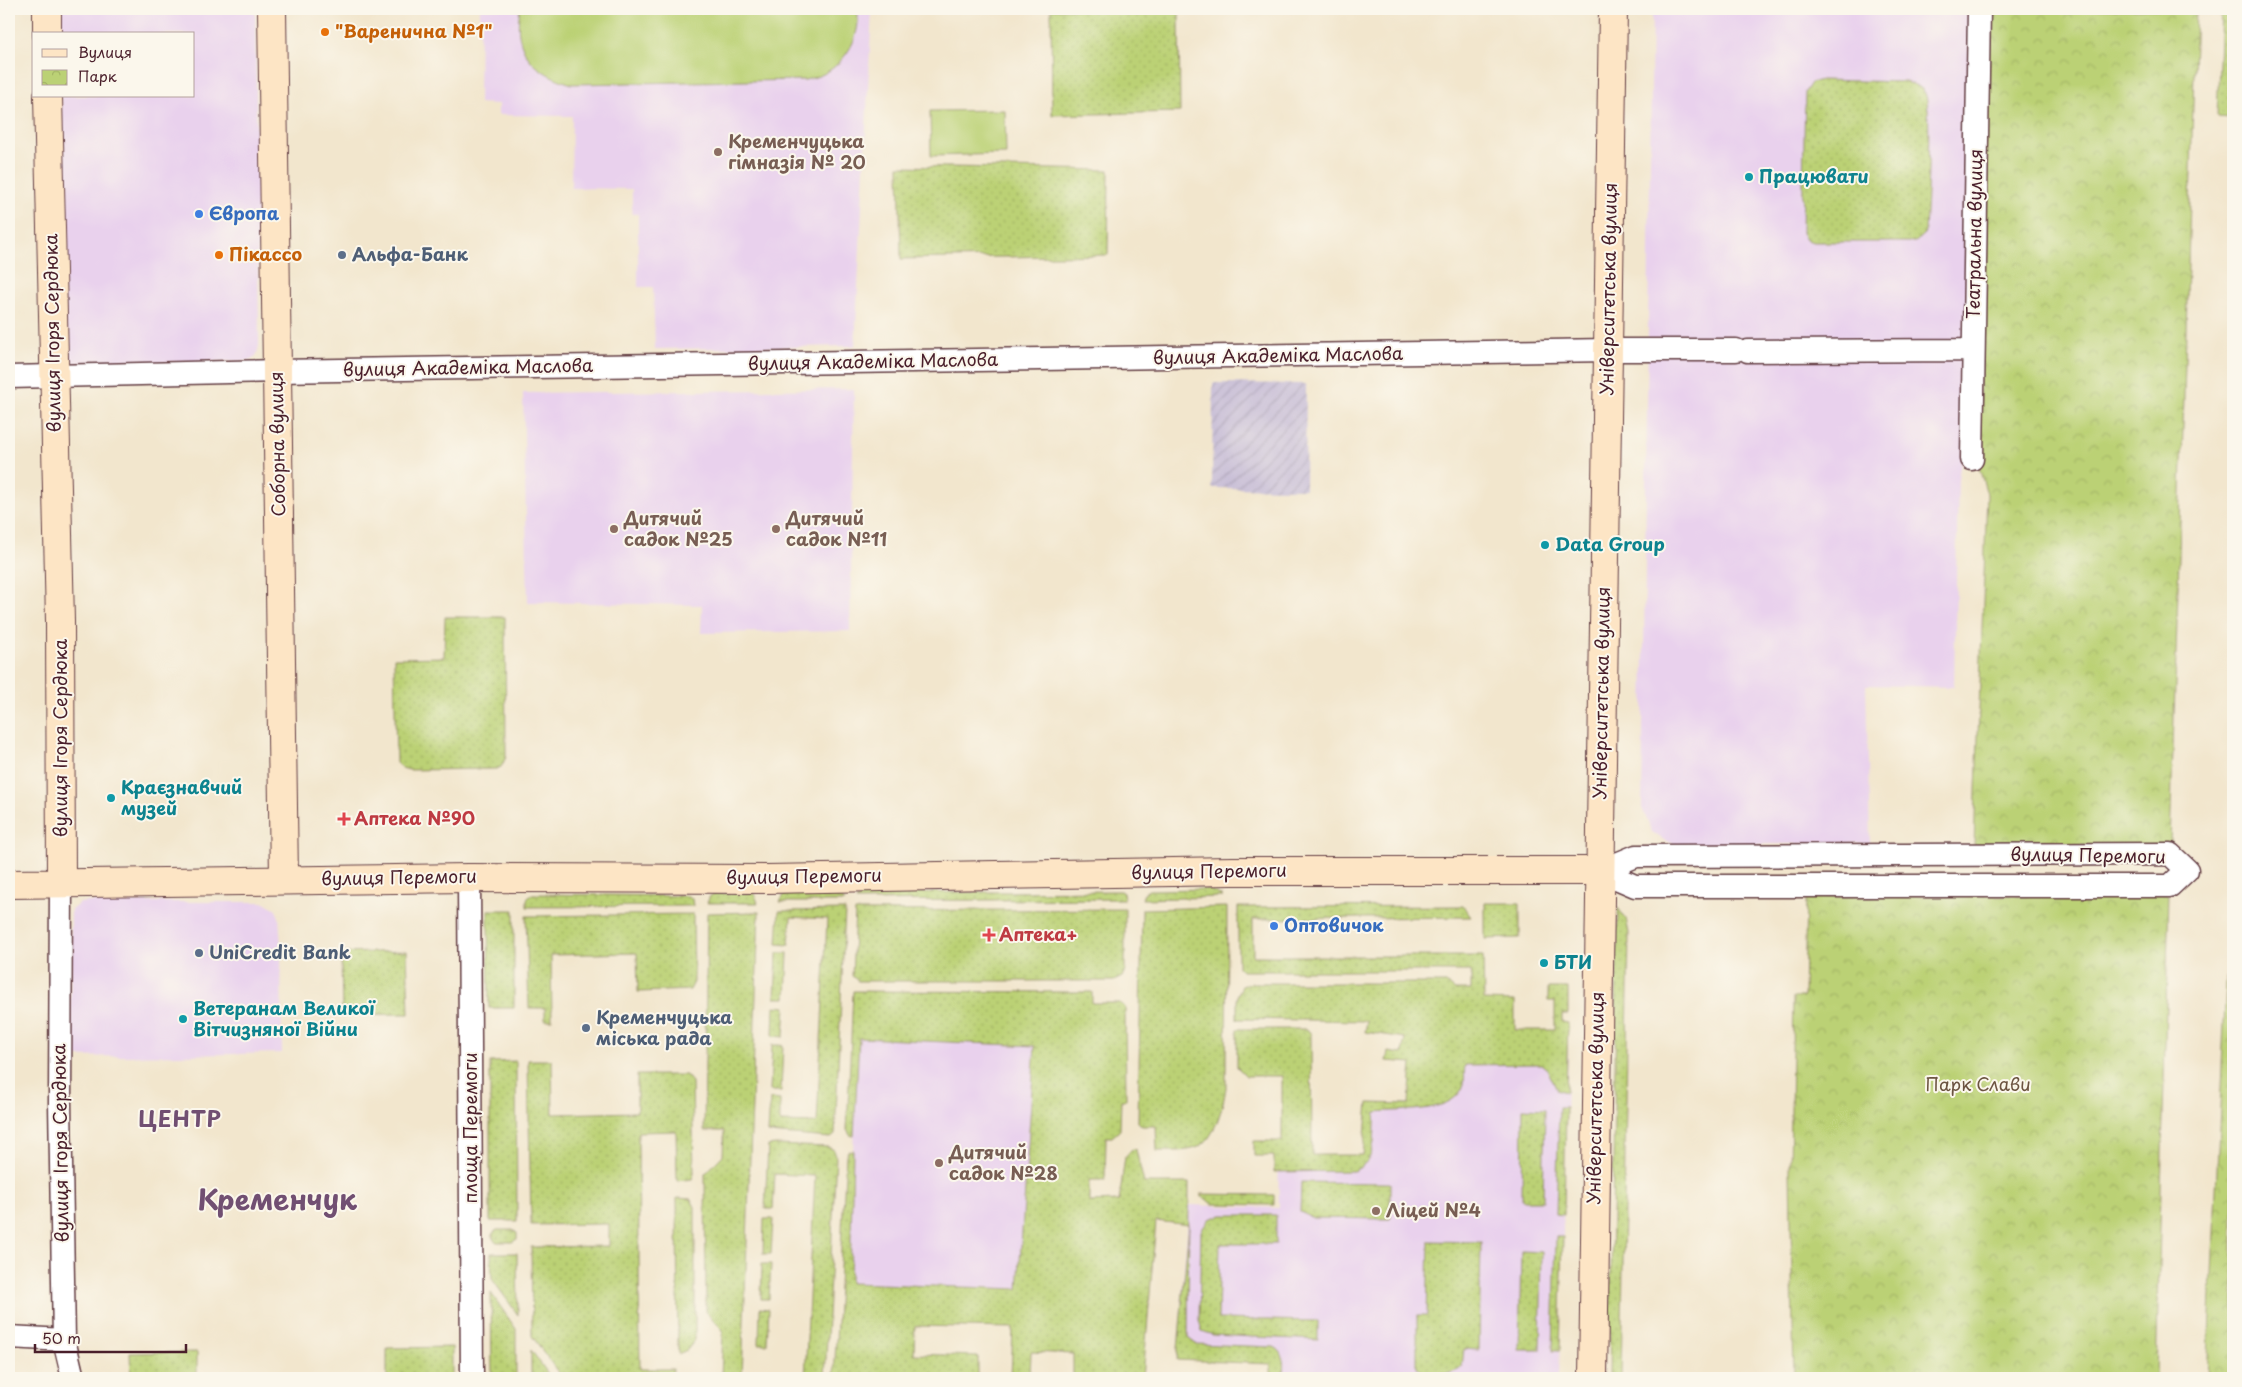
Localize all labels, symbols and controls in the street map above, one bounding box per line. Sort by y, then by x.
place label: "Варенична №1" [335,17,492,44]
marker: "Варенична №1" [319,26,331,38]
legend [32,32,195,98]
text: Вулиця [78,40,132,63]
text: Парк [78,64,117,87]
place label: Кременчуцька гімназія № 20 [728,127,866,175]
marker: Кременчуцька гімназія № 20 [712,146,724,158]
street label: Театральна вулиця [1959,149,1988,319]
place label: Працювати [1759,162,1869,189]
marker: Працювати [1743,171,1755,183]
street label: Університетська вулиця [1592,182,1623,396]
place label: Європа [209,199,280,226]
marker: Європа [193,208,205,220]
street label: вулиця Ігоря Сердюка [36,233,67,432]
place label: Пікассо [229,240,303,267]
place label: Альфа-Банк [352,240,469,267]
marker: Пікассо [213,249,225,261]
marker: Альфа-Банк [336,249,348,261]
street label: вулиця Академіка Маслова [1153,339,1404,370]
street label: вулиця Академіка Маслова [748,345,999,376]
street label: вулиця Академіка Маслова [343,351,594,382]
street label: Соборна вулиця [262,371,291,517]
place label: Дитячий садок №25 [623,504,733,552]
place label: Дитячий садок №11 [785,504,887,552]
marker: Дитячий садок №25 [608,523,620,535]
marker: Дитячий садок №11 [770,523,782,535]
place label: Data Group [1555,530,1665,557]
marker: Data Group [1539,539,1551,551]
street label: Університетська вулиця [1585,586,1616,800]
street label: вулиця Ігоря Сердюка [46,638,73,837]
place label: Краєзнавчий музей [121,773,242,821]
marker: Краєзнавчий музей [105,792,117,804]
place label: Аптека №90 [354,804,475,831]
marker: Аптека №90 [338,813,350,825]
street label: вулиця Перемоги [2010,840,2166,869]
street label: вулиця Перемоги [1131,856,1287,885]
street label: вулиця Перемоги [726,861,882,890]
street label: вулиця Перемоги [321,862,477,891]
place label: Оптовичок [1284,911,1384,938]
place label: Аптека+ [999,920,1078,947]
marker: Оптовичок [1268,920,1280,932]
marker: Аптека+ [983,929,995,941]
place label: UniCredit Bank [209,938,351,965]
marker: UniCredit Bank [193,947,205,959]
place label: БТИ [1554,948,1592,975]
marker: БТИ [1538,957,1550,969]
street label: Університетська вулиця [1579,991,1610,1205]
place label: Ветеранам Великої Вітчизняної Війни [193,994,376,1042]
place label: Кременчуцька міська рада [596,1003,732,1051]
marker: Ветеранам Великої Вітчизняної Війни [177,1013,189,1025]
marker: Кременчуцька міська рада [580,1022,592,1034]
street label: вулиця Ігоря Сердюка [44,1043,75,1242]
street label: площа Перемоги [456,1052,483,1204]
park label: Парк Слави [1925,1070,2031,1097]
district label: ЦЕНТР [138,1101,222,1134]
place label: Дитячий садок №28 [948,1138,1058,1186]
marker: Дитячий садок №28 [933,1157,945,1169]
district label: Кременчук [197,1177,357,1220]
place label: Ліцей №4 [1386,1196,1481,1223]
marker: Ліцей №4 [1370,1205,1382,1217]
scale bar [35,1322,186,1354]
text: 50 m [42,1326,81,1349]

